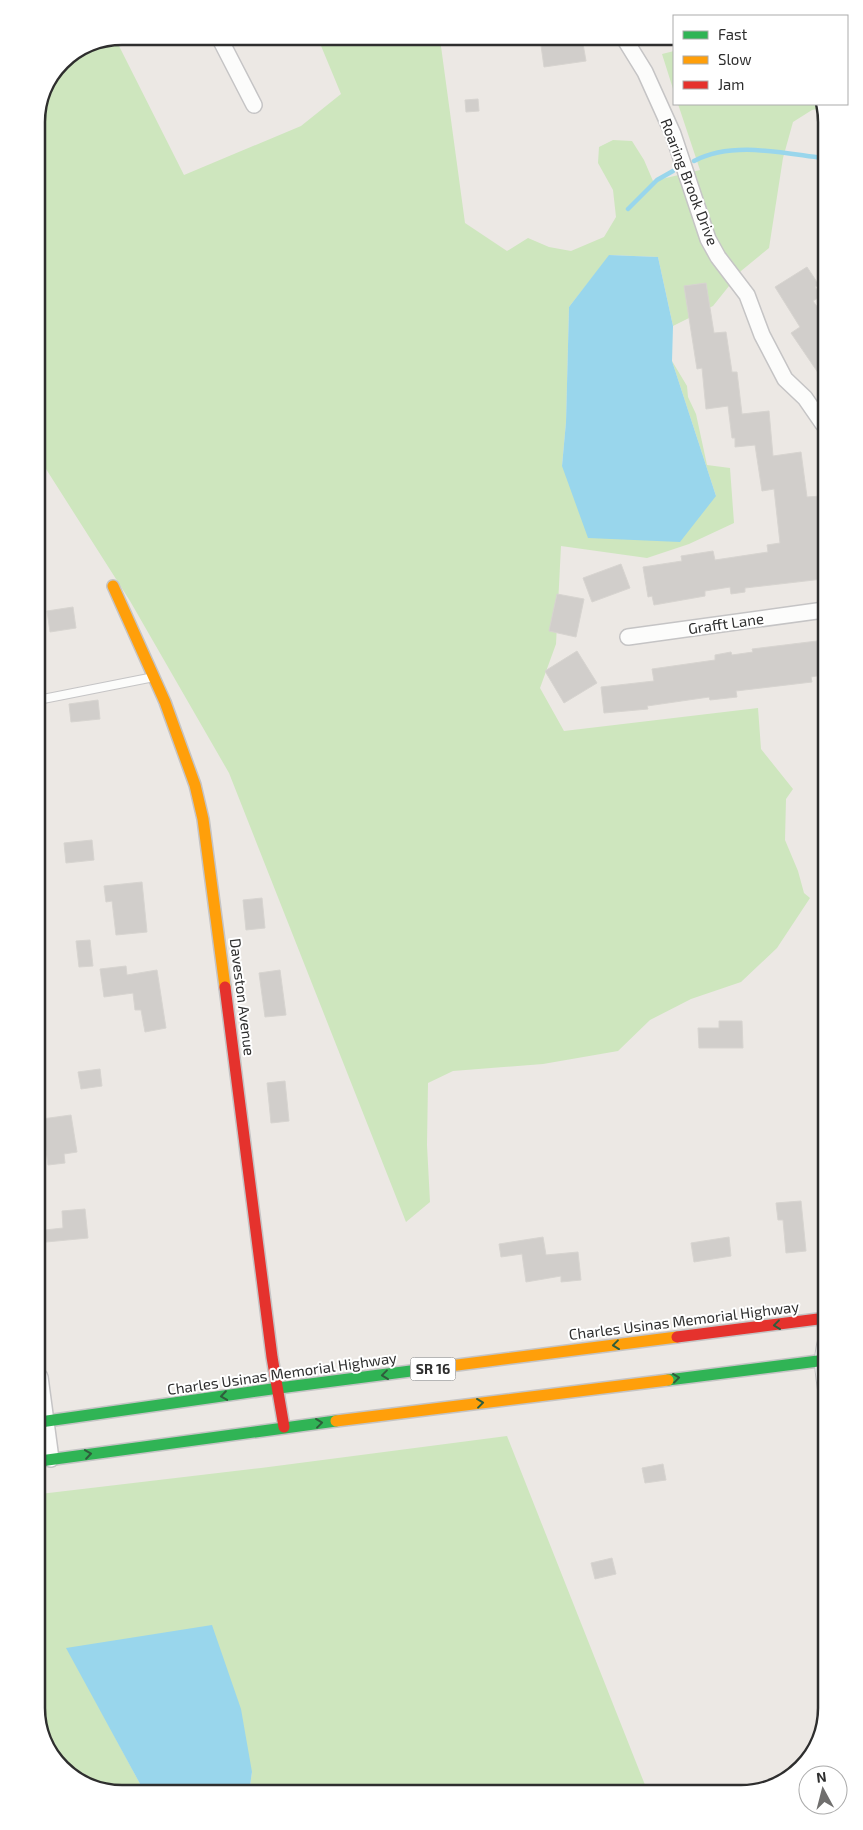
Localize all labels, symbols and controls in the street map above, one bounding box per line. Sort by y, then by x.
legend [673,15,848,105]
text: Fast [718,25,748,43]
text: Slow [718,50,752,68]
text: Jam [718,75,744,93]
street label: Roaring Brook Drive [657,116,722,248]
street label: Grafft Lane [687,609,765,637]
street label: Daveston Avenue [227,937,259,1057]
street label: Charles Usinas Memorial Highway [568,1297,800,1343]
one-way arrow [773,1319,782,1329]
one-way arrow [612,1339,620,1350]
street label: Charles Usinas Memorial Highway [166,1348,398,1398]
road number: SR 16 [410,1358,456,1380]
one-way arrow [381,1369,390,1379]
one-way arrow [672,1374,680,1384]
one-way arrow [220,1390,228,1401]
one-way arrow [476,1398,484,1409]
one-way arrow [315,1418,323,1429]
one-way arrow [85,1449,93,1460]
north arrow [798,1765,848,1815]
text: N [815,1768,827,1786]

